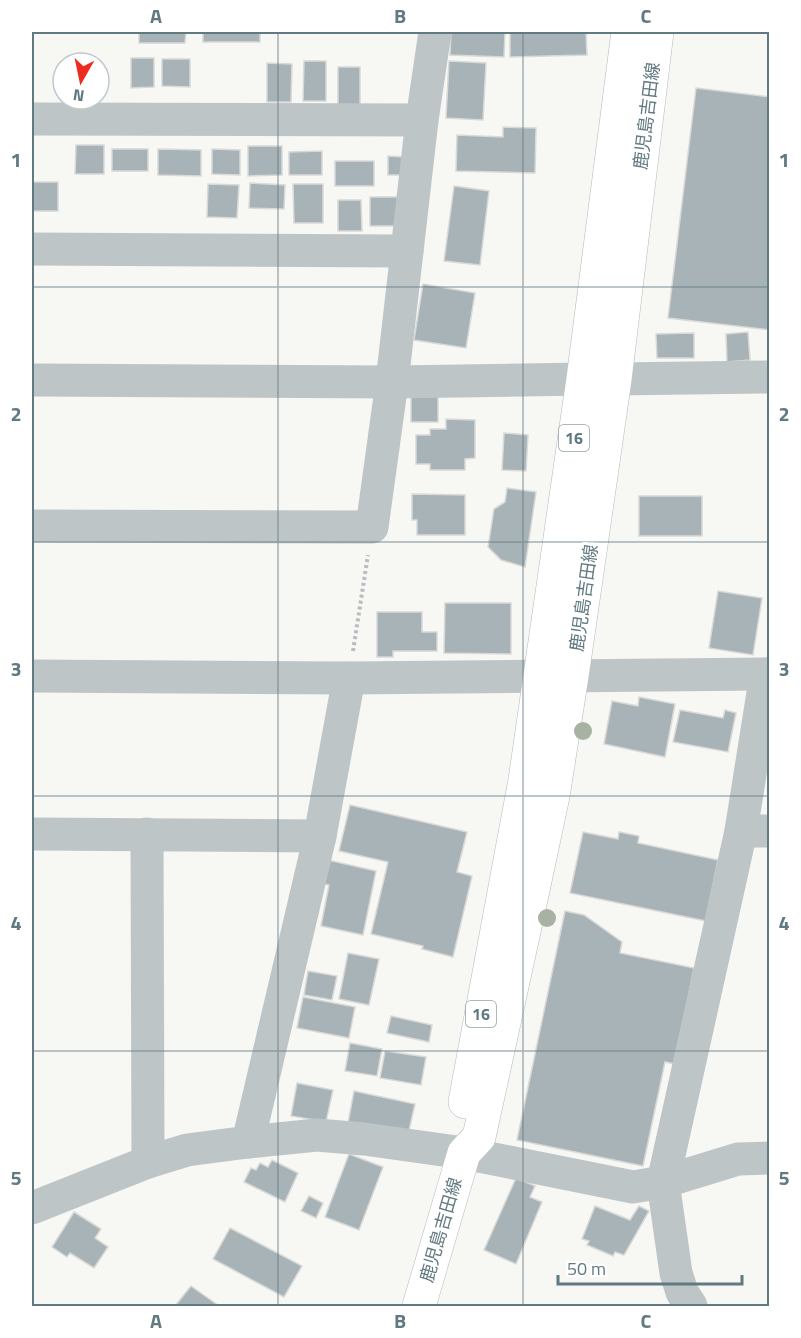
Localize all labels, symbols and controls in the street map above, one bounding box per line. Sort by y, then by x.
text: A [150,0,162,31]
text: B [394,0,406,31]
text: C [641,0,652,31]
north arrow [51,51,111,111]
street label: 鹿児島吉田線 [627,61,666,171]
text: N [71,83,86,109]
text: 1 [10,144,22,175]
text: 1 [778,144,790,175]
text: 2 [10,398,22,429]
text: 2 [778,398,790,429]
road number: 16 [559,425,589,451]
street label: 鹿児島吉田線 [563,543,604,653]
text: 3 [10,653,22,684]
text: 3 [778,653,790,684]
text: 4 [10,907,22,938]
text: 4 [778,907,790,938]
road number: 16 [466,1001,496,1027]
text: 5 [10,1162,22,1193]
text: 5 [778,1162,790,1193]
street label: 鹿児島吉田線 [413,1174,468,1285]
scale bar [558,1248,742,1286]
text: 50 m [567,1255,606,1282]
text: A [150,1305,162,1336]
text: B [394,1305,406,1336]
text: C [641,1305,652,1336]

